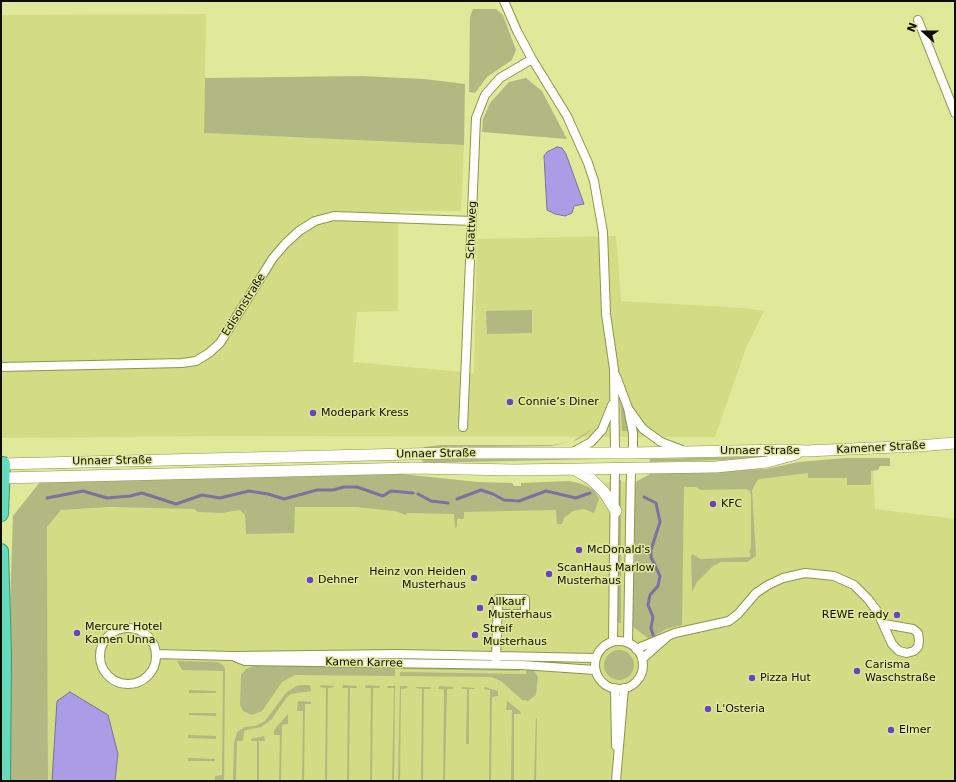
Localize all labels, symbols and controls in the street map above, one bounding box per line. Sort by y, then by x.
north arrow [904,12,944,52]
text: N [905,21,920,34]
street label: Schattweg [464,201,480,259]
street label: Edisonstraße [219,271,269,339]
place label: Connie’s Diner [518,395,599,409]
marker: Connie’s Diner [505,397,515,407]
place label: Modepark Kress [321,406,409,420]
marker: Modepark Kress [308,408,318,418]
street label: Kamener Straße [836,439,926,457]
street label: Unnaer Straße [720,444,800,458]
street label: Unnaer Straße [396,447,476,461]
street label: Unnaer Straße [72,454,152,468]
place label: KFC [721,497,742,511]
marker: KFC [708,499,718,509]
place label: McDonald's [587,543,650,557]
marker: McDonald's [574,545,584,555]
place label: ScanHaus Marlow Musterhaus [557,561,654,587]
place label: Heinz von Heiden Musterhaus [369,565,466,591]
marker: ScanHaus Marlow Musterhaus [544,569,554,579]
place label: Dehner [318,573,358,587]
marker: Heinz von Heiden Musterhaus [469,573,479,583]
marker: Dehner [305,575,315,585]
place label: Allkauf Musterhaus [488,595,552,621]
marker: Allkauf Musterhaus [475,603,485,613]
place label: REWE ready [822,608,889,622]
marker: REWE ready [892,610,902,620]
place label: Mercure Hotel Kamen Unna [85,620,162,646]
place label: Streif Musterhaus [483,622,547,648]
marker: Mercure Hotel Kamen Unna [72,628,82,638]
marker: Streif Musterhaus [470,630,480,640]
street label: Kamen Karree [325,656,403,670]
place label: Carisma Waschstraße [865,658,936,684]
marker: Carisma Waschstraße [852,666,862,676]
place label: Pizza Hut [760,671,811,685]
marker: Pizza Hut [747,673,757,683]
place label: L'Osteria [716,702,765,716]
marker: L'Osteria [703,704,713,714]
place label: Elmer [899,723,931,737]
marker: Elmer [886,725,896,735]

